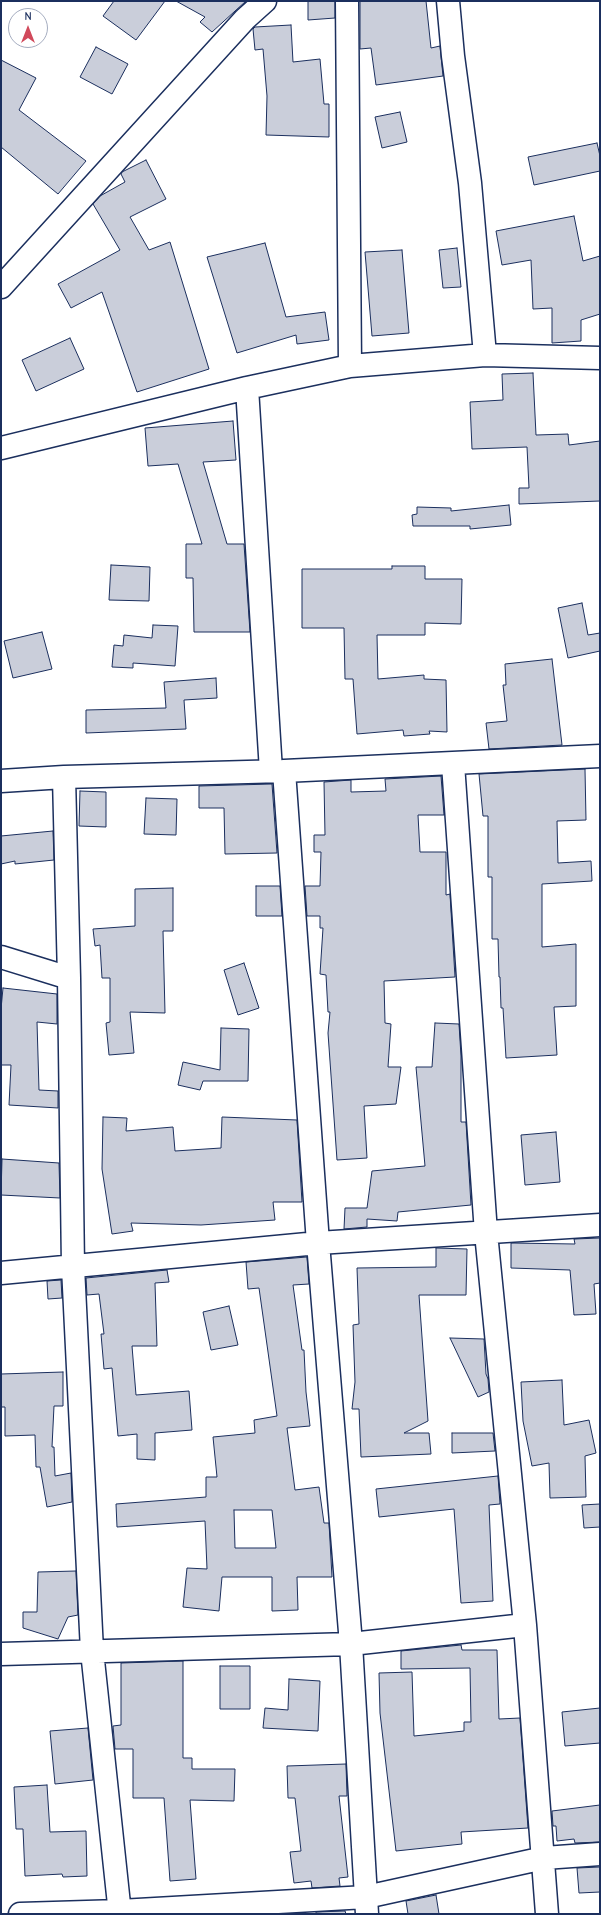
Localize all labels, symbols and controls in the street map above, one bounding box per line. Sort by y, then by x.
north arrow [8,8,48,48]
text: N [24,10,32,23]

